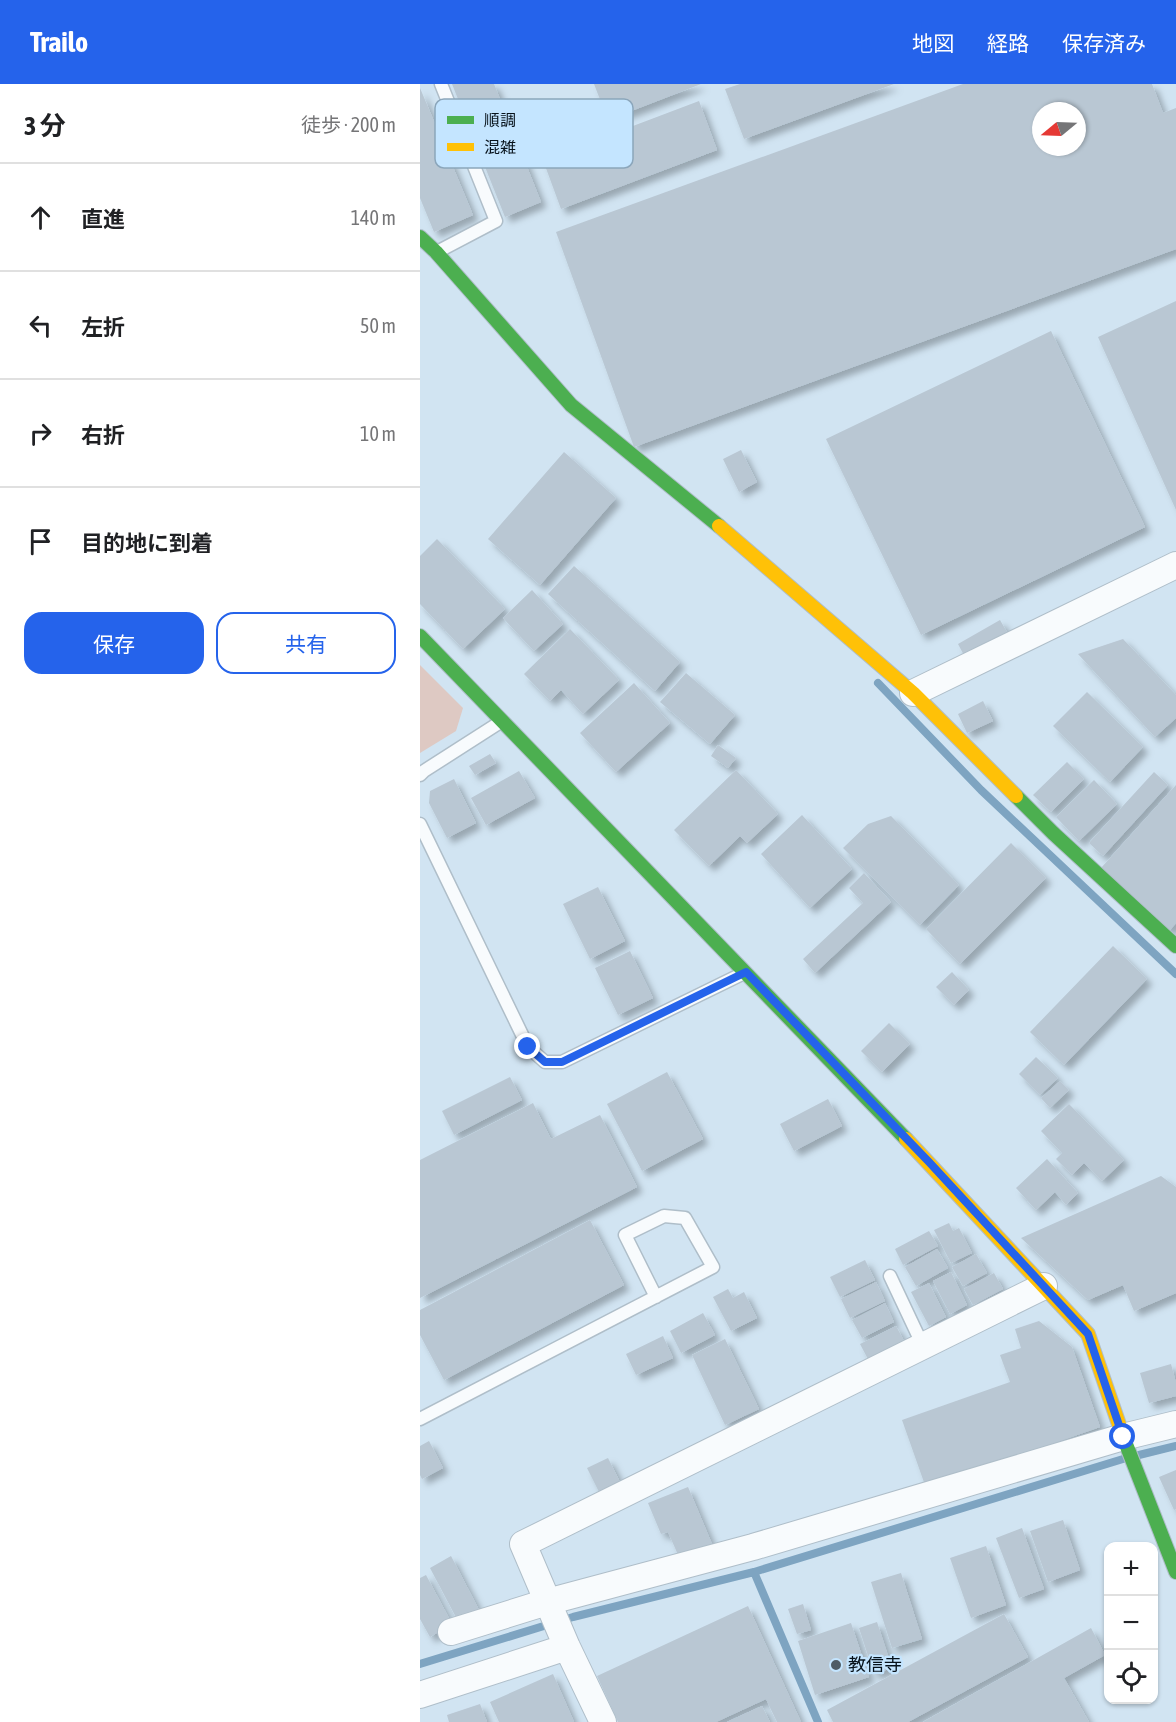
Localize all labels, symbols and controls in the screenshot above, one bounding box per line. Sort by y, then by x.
text: Trailo [30,26,88,58]
text: 地図 [912,31,954,55]
text: 経路 [987,31,1029,55]
text: 保存済み [1062,31,1146,55]
legend [435,99,633,168]
north arrow [1032,102,1086,156]
text: 3 分 [24,111,66,141]
text: 順調 [484,111,516,129]
text: 徒歩 · 200 m [301,113,396,136]
text: 混雑 [484,138,516,156]
icon: ahead [24,201,57,234]
text: 直進 [81,206,125,232]
text: 140 m [351,206,396,229]
icon: left [24,309,57,342]
text: 左折 [81,314,125,340]
text: 50 m [360,314,396,337]
icon: right [24,417,57,450]
text: 右折 [81,422,125,448]
text: 10 m [360,422,396,445]
icon: arrive [24,525,57,558]
text: 目的地に到着 [81,530,213,556]
button: 保存 [24,612,204,674]
button: 共有 [216,612,396,674]
route end [514,1033,540,1059]
route start [1109,1423,1135,1449]
map controls [1104,1542,1158,1704]
button: + [1104,1542,1158,1596]
button: − [1104,1596,1158,1650]
button: locate [1104,1650,1158,1704]
place label: 教信寺 [848,1654,902,1675]
marker: 教信寺 [829,1658,843,1672]

